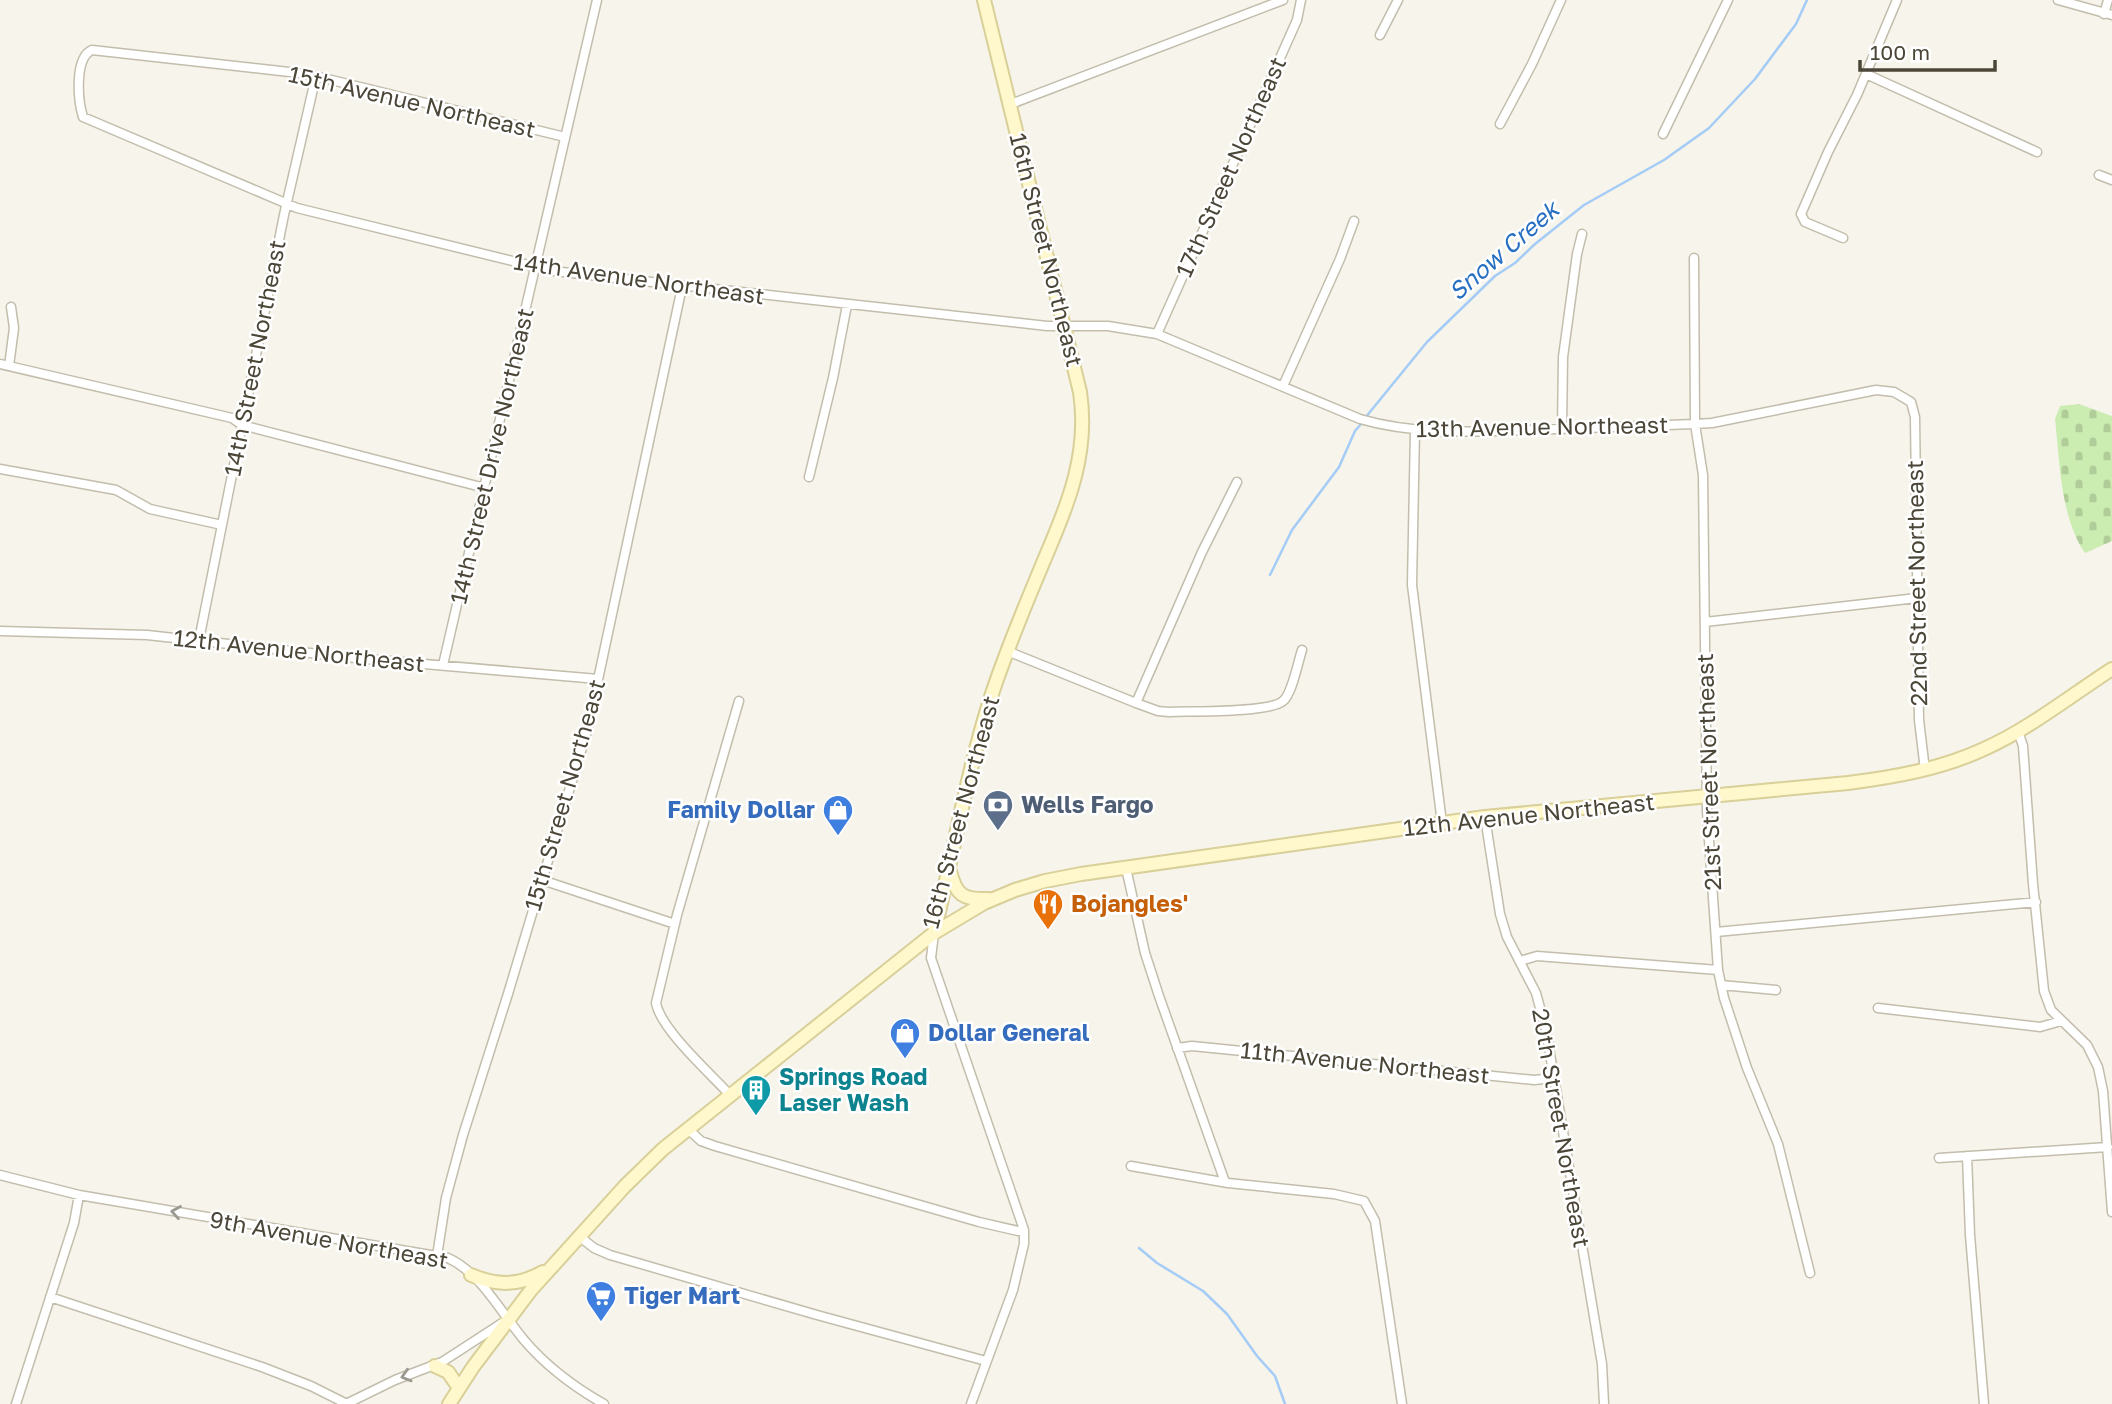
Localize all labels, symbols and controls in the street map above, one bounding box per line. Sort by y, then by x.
scale bar [1860,28,1995,72]
text: 100 m [1870,39,1930,65]
street label: 17th Street Northeast [1169,52,1291,281]
street label: 15th Avenue Northeast [286,59,538,143]
street label: 16th Street Northeast [1004,130,1090,369]
water label: Snow Creek [1442,193,1566,306]
street label: 14th Street Northeast [217,237,291,478]
street label: 14th Avenue Northeast [512,247,766,309]
street label: 14th Street Drive Northeast [443,305,539,606]
street label: 13th Avenue Northeast [1416,410,1668,442]
street label: 22nd Street Northeast [1900,460,1932,706]
street label: 12th Avenue Northeast [172,623,426,677]
street label: 21st Street Northeast [1690,653,1726,891]
street label: 15th Street Northeast [518,676,610,914]
street label: 16th Street Northeast [915,692,1005,931]
street label: 12th Avenue Northeast [1402,787,1656,841]
bank icon: Wells Fargo [981,788,1015,832]
place label: Wells Fargo [1021,790,1154,818]
shop icon: Family Dollar [821,793,855,837]
place label: Family Dollar [667,795,815,823]
restaurant icon: Bojangles' [1031,887,1065,931]
place label: Bojangles' [1071,889,1188,917]
street label: 20th Street Northeast [1527,1006,1597,1250]
shop icon: Dollar General [888,1016,922,1060]
place label: Dollar General [928,1018,1090,1046]
street label: 11th Avenue Northeast [1239,1035,1491,1089]
place label: Springs Road Laser Wash [779,1062,927,1116]
building icon: Springs Road Laser Wash [739,1073,773,1117]
street label: 9th Avenue Northeast [208,1204,451,1274]
one-way arrow [170,1205,182,1220]
supermarket icon: Tiger Mart [584,1279,618,1323]
place label: Tiger Mart [624,1281,740,1309]
one-way arrow [401,1368,413,1383]

